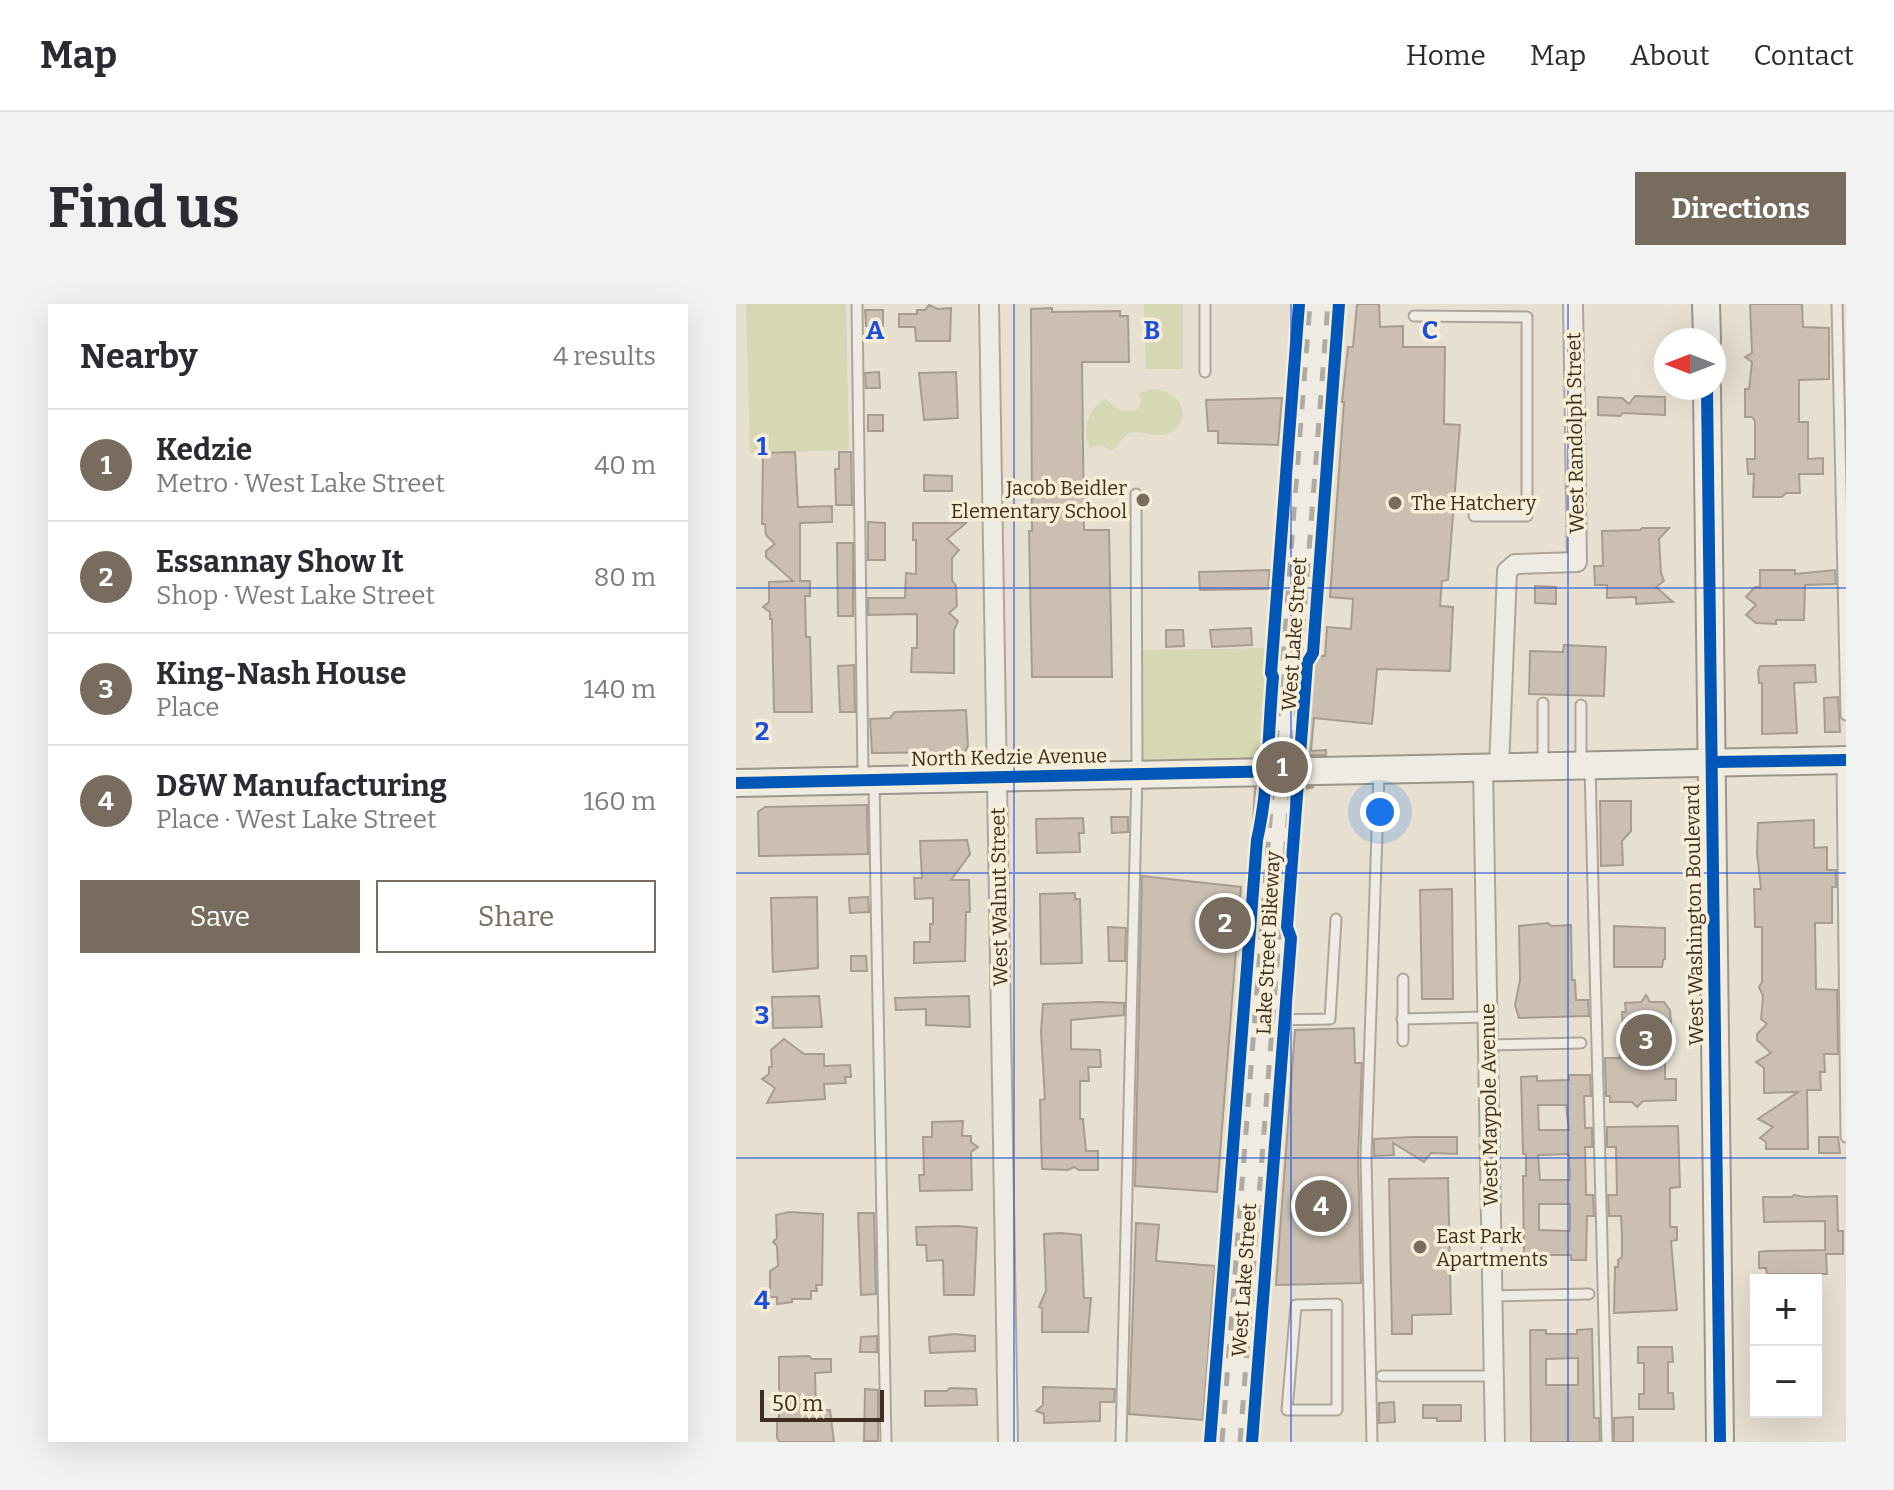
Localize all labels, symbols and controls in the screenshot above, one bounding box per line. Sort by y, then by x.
text: Map [40,32,117,78]
text: Home [1406,39,1486,72]
text: Map [1530,39,1586,72]
text: About [1630,39,1710,72]
text: Contact [1754,39,1854,72]
button: Directions [1635,172,1846,245]
text: Find us [48,175,240,242]
text: A [866,315,885,346]
text: B [1144,315,1160,346]
text: C [1422,315,1438,346]
north arrow [1654,328,1726,400]
street label: West Randolph Street [1561,332,1589,534]
text: Nearby [80,336,198,377]
text: 4 results [553,341,656,372]
text: 1 [756,431,768,462]
text: Kedzie [156,432,252,468]
text: 1 [100,450,112,481]
text: 40 m [594,450,656,481]
text: Metro · West Lake Street [156,468,445,499]
place label: Jacob Beidler Elementary School [951,476,1127,523]
marker: Jacob Beidler Elementary School [1134,491,1152,509]
place label: The Hatchery [1411,491,1537,515]
marker: The Hatchery [1386,494,1404,512]
text: Essannay Show It [156,544,404,580]
street label: West Lake Street [1277,556,1311,712]
text: 2 [99,562,113,593]
text: 80 m [594,562,656,593]
text: Shop · West Lake Street [156,580,435,611]
text: King-Nash House [156,656,406,692]
text: 3 [99,674,113,705]
text: 140 m [584,674,656,705]
text: Place [156,692,220,723]
text: 2 [755,716,769,747]
pin: 1 [1256,737,1308,797]
street label: North Kedzie Avenue [911,743,1107,771]
text: D&W Manufacturing [156,768,447,804]
street label: West Washington Boulevard [1680,784,1708,1046]
text: 4 [98,786,114,817]
text: 160 m [584,786,656,817]
your location [1360,792,1400,832]
text: Place · West Lake Street [156,804,436,835]
street label: West Walnut Street [985,807,1013,987]
street label: Lake Street Bikeway [1251,850,1285,1035]
button: Save [80,880,360,953]
button: Share [376,880,656,953]
pin: 2 [1199,893,1251,953]
text: 3 [755,1000,769,1031]
street label: West Maypole Avenue [1475,1003,1503,1207]
pin: 3 [1620,1010,1672,1070]
pin: 4 [1295,1176,1347,1236]
street label: West Lake Street [1227,1202,1261,1358]
place label: East Park Apartments [1436,1224,1548,1271]
marker: East Park Apartments [1411,1238,1429,1256]
map controls [1750,1274,1822,1418]
button: + [1750,1274,1822,1346]
text: 4 [754,1285,770,1316]
button: − [1750,1346,1822,1418]
scale bar [760,1386,884,1422]
text: 50 m [772,1390,823,1417]

